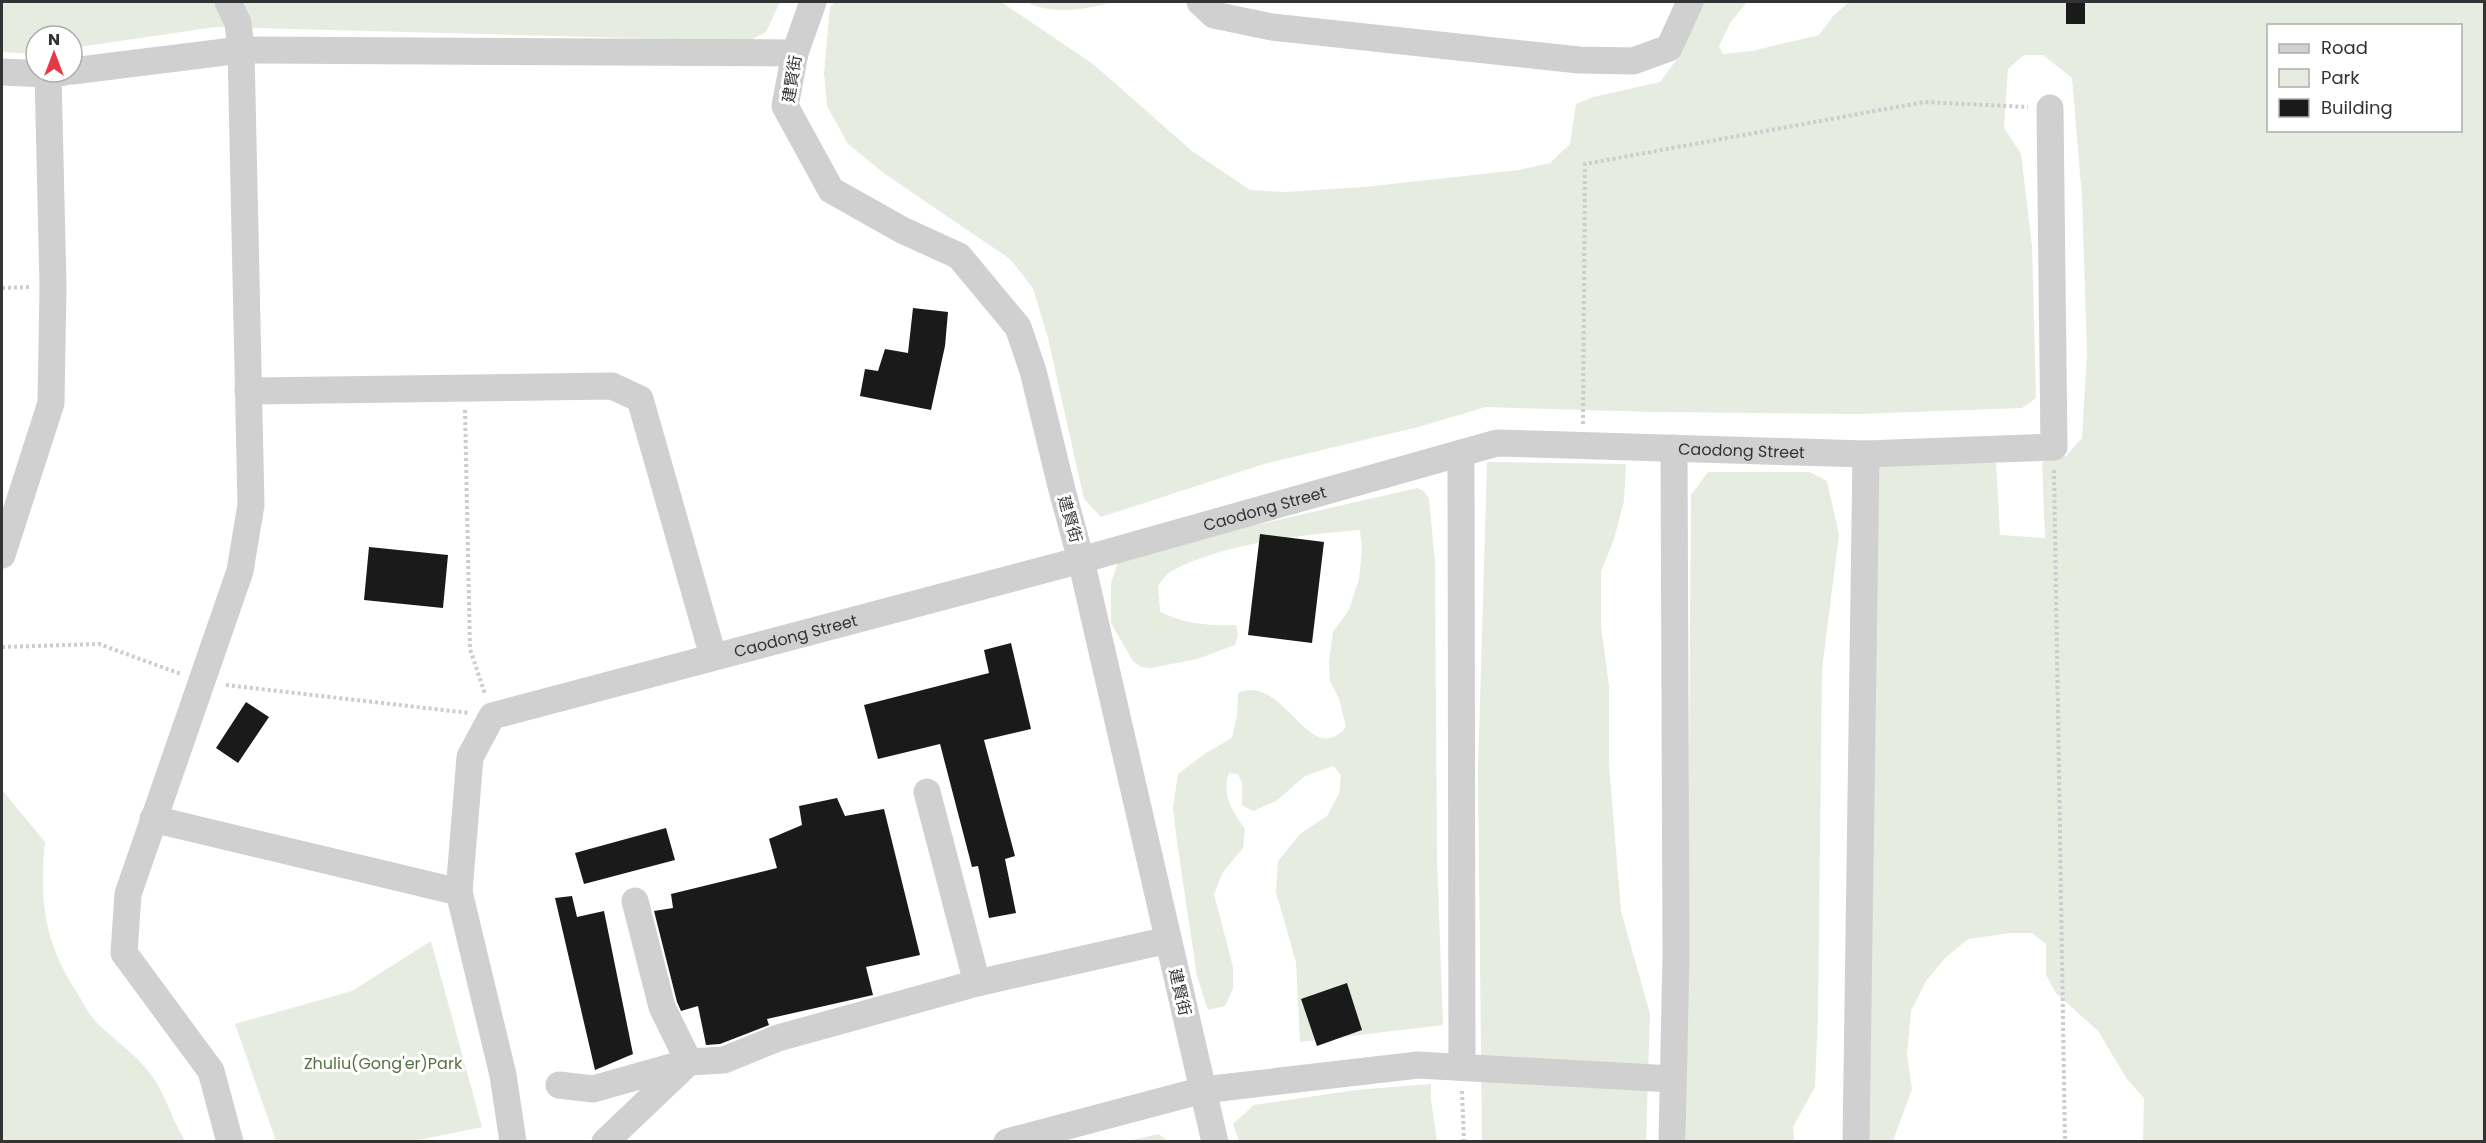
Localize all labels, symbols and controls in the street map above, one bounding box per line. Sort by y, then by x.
north arrow [24,24,84,84]
legend [2267,24,2462,132]
text: N [48,28,60,51]
text: Road [2321,35,2368,60]
street label: 建賢街 [777,53,807,105]
text: Park [2321,65,2360,90]
text: Building [2321,95,2393,120]
street label: Caodong Street [1678,437,1805,464]
street label: Caodong Street [1201,480,1329,537]
street label: 建賢街 [1052,493,1088,545]
street label: Caodong Street [731,608,860,663]
street label: 建賢街 [1163,966,1197,1018]
park label: Zhuliu(Gong'er)Park [304,1052,463,1075]

